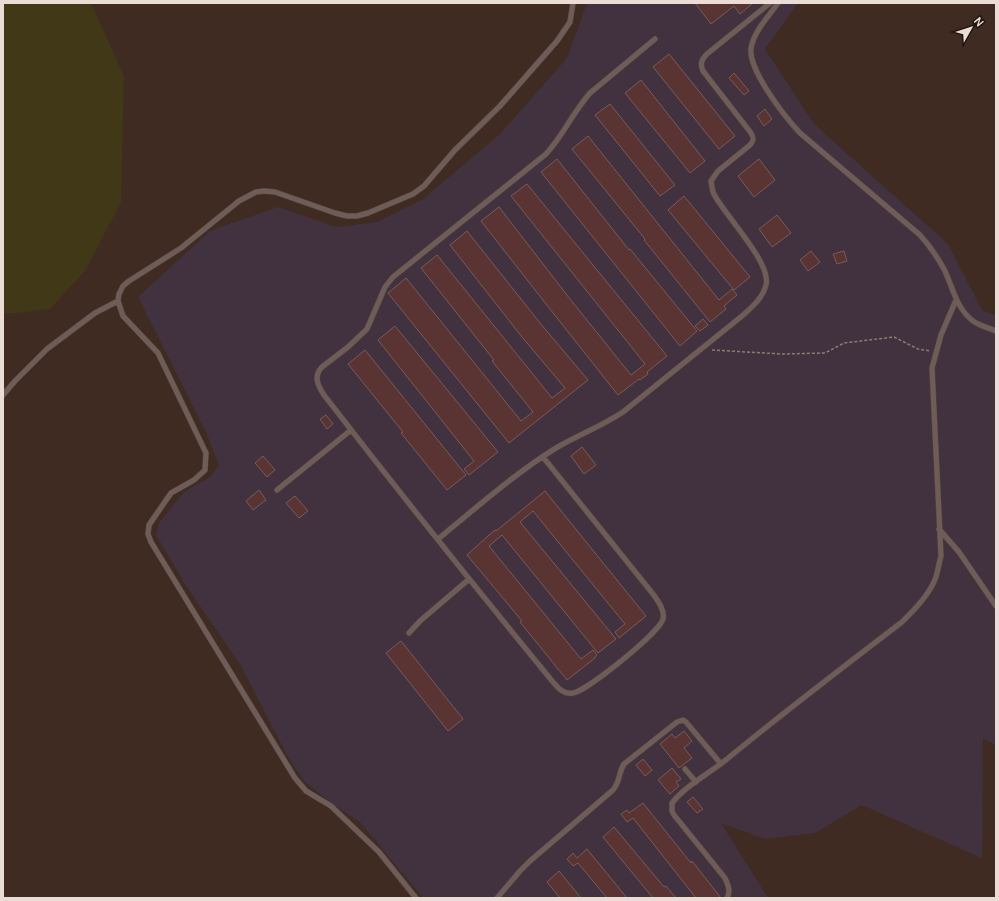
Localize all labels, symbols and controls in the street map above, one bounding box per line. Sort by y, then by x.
north arrow [951,8,991,48]
text: N [971,14,988,29]

